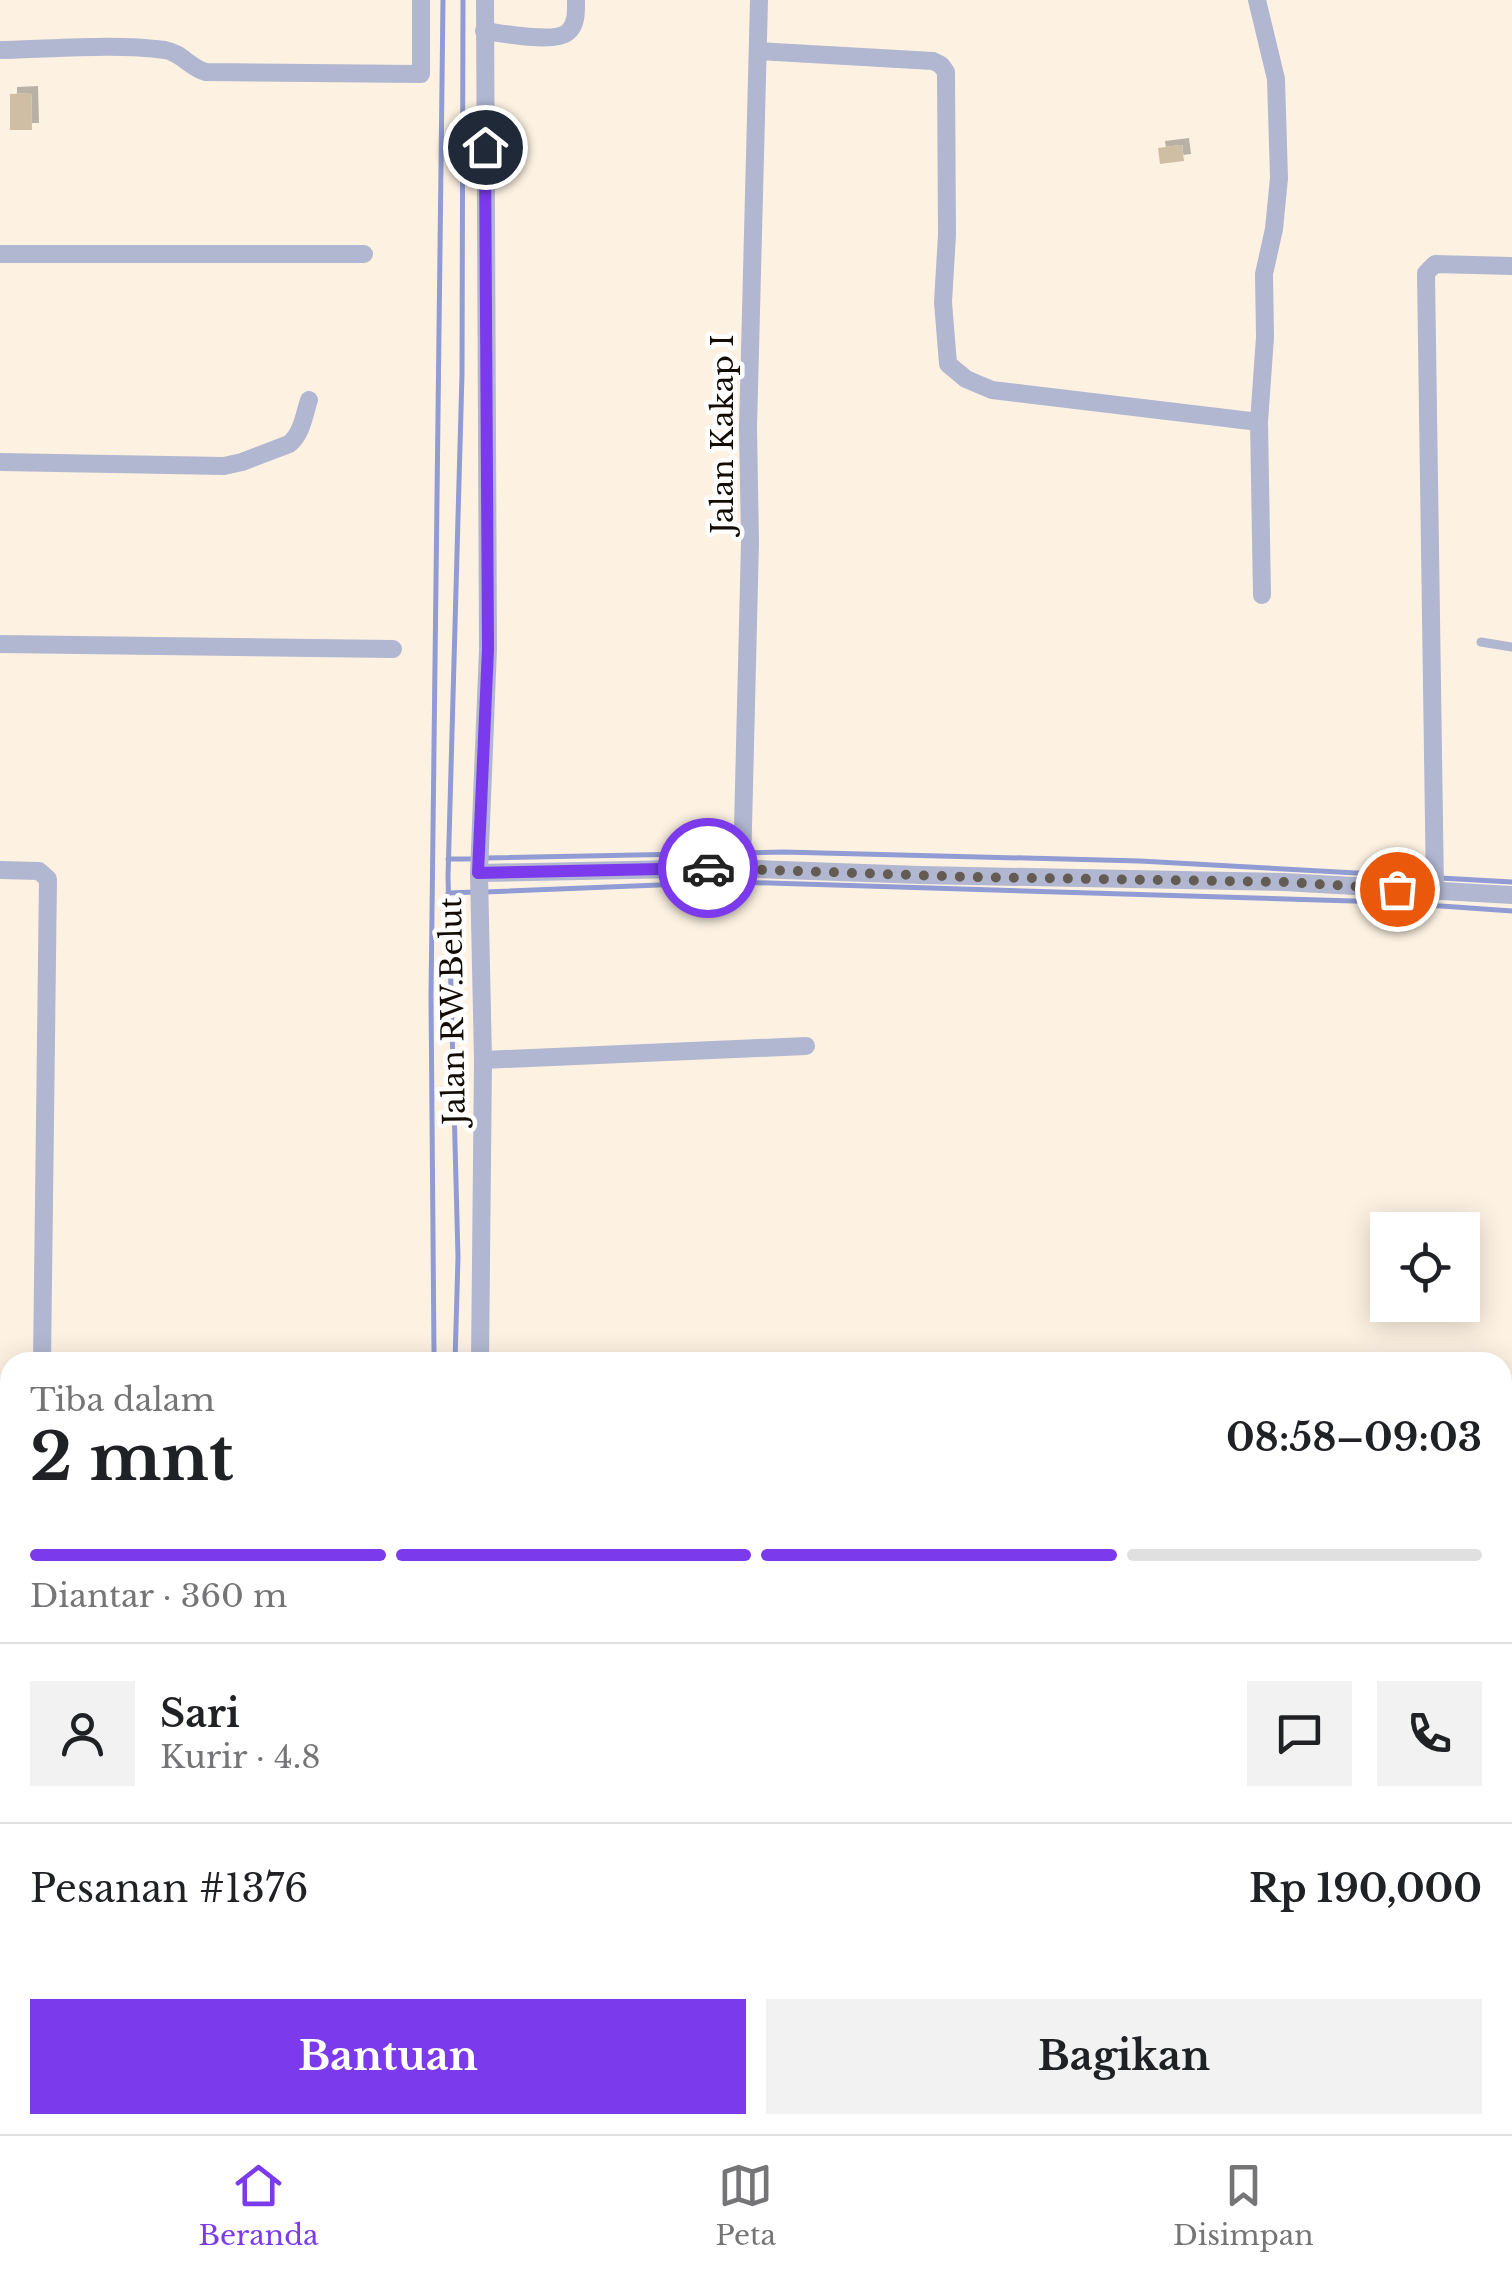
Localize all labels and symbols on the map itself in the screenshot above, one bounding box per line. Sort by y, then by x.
pin [443,105,528,190]
street label: Jalan Kakap I [704,334,741,538]
courier [658,818,758,918]
pin [1355,847,1440,932]
street label: Jalan RW.Belut [432,896,473,1129]

